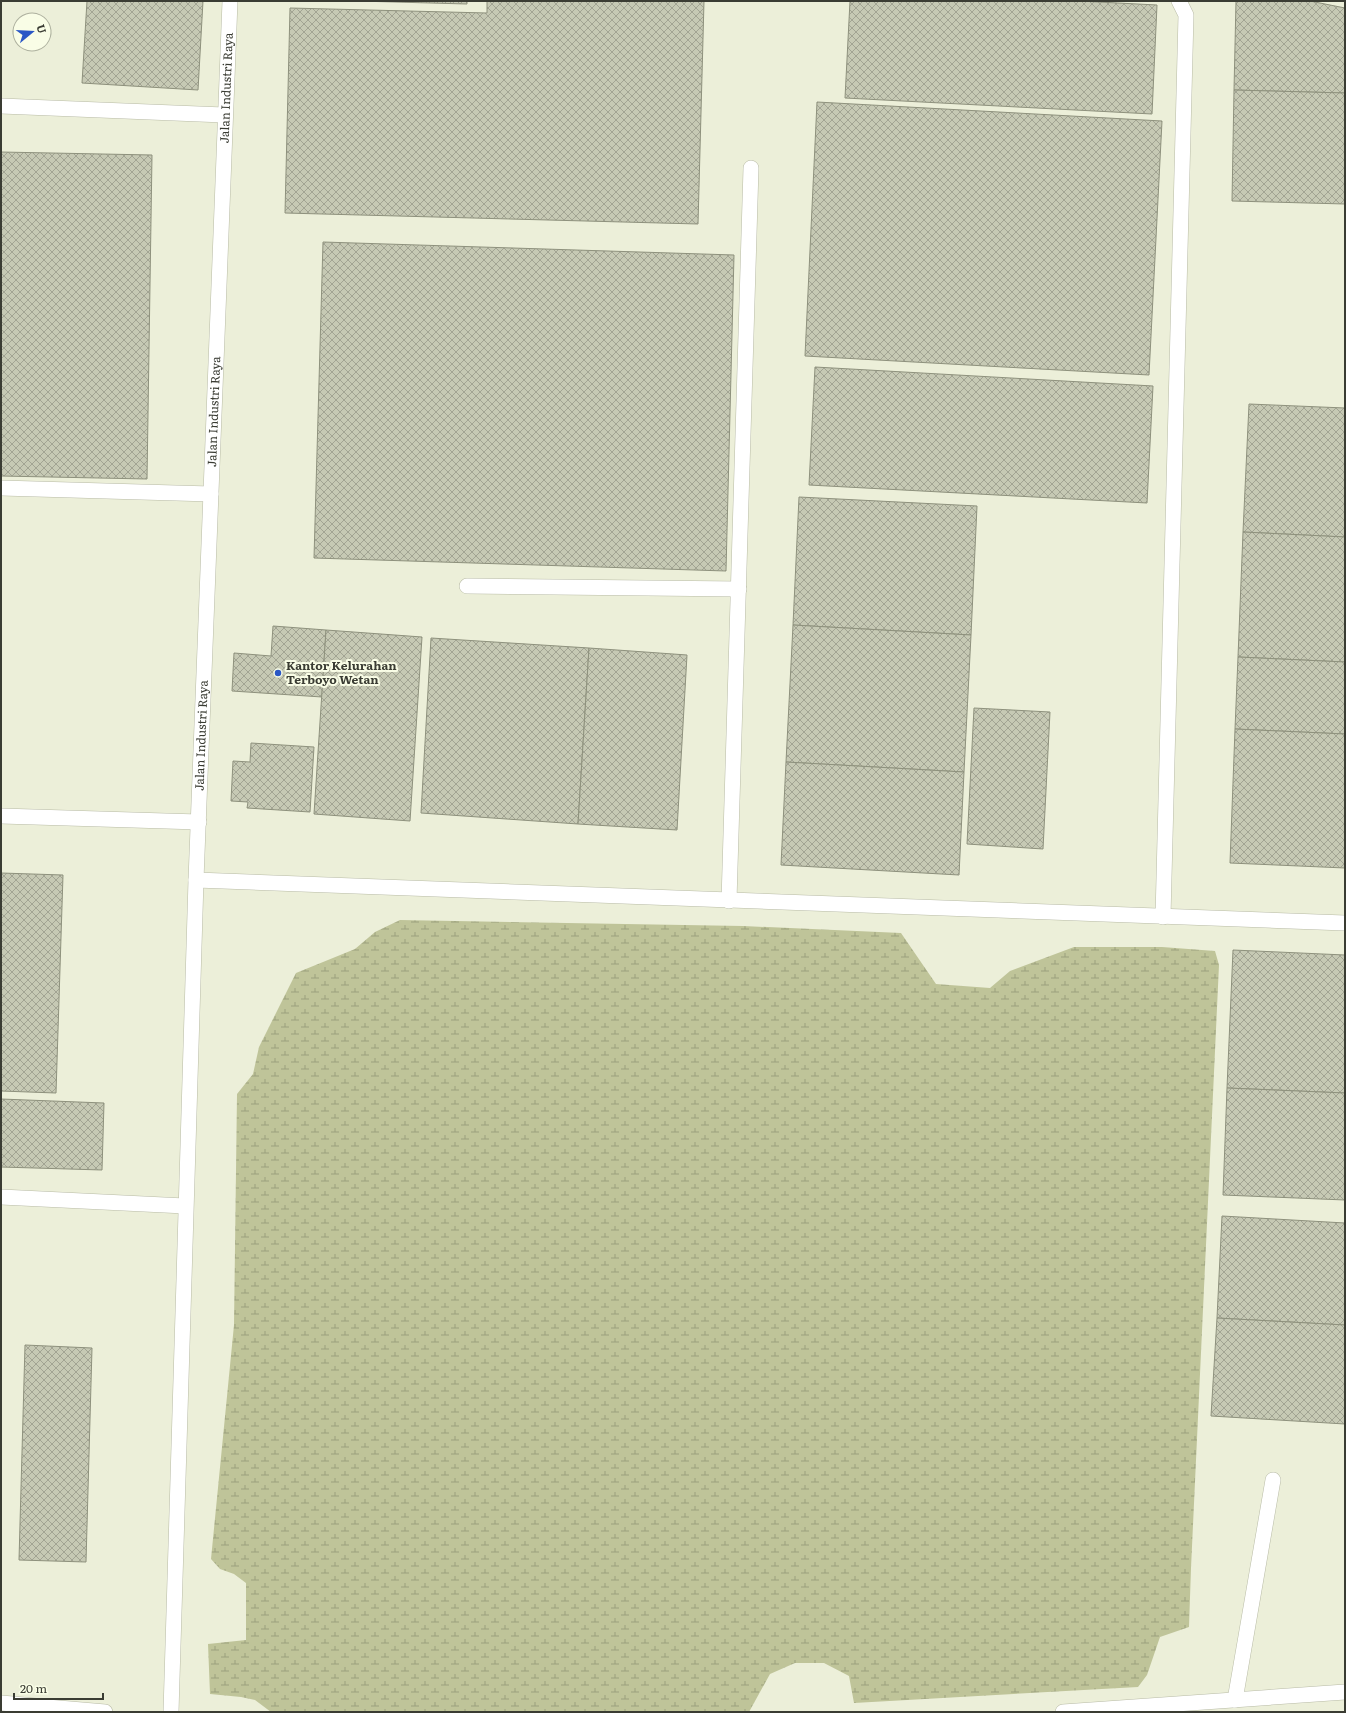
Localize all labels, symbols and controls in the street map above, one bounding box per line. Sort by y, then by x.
north arrow [12,12,52,52]
text: U [34,22,52,36]
street label: Jalan Industri Raya [215,32,237,144]
street label: Jalan Industri Raya [202,356,224,467]
place label: Kantor Kelurahan Terboyo Wetan [286,656,397,688]
marker: Kantor Kelurahan Terboyo Wetan [273,668,283,678]
street label: Jalan Industri Raya [189,679,212,791]
scale bar [14,1675,103,1701]
text: 20 m [20,1679,47,1697]

